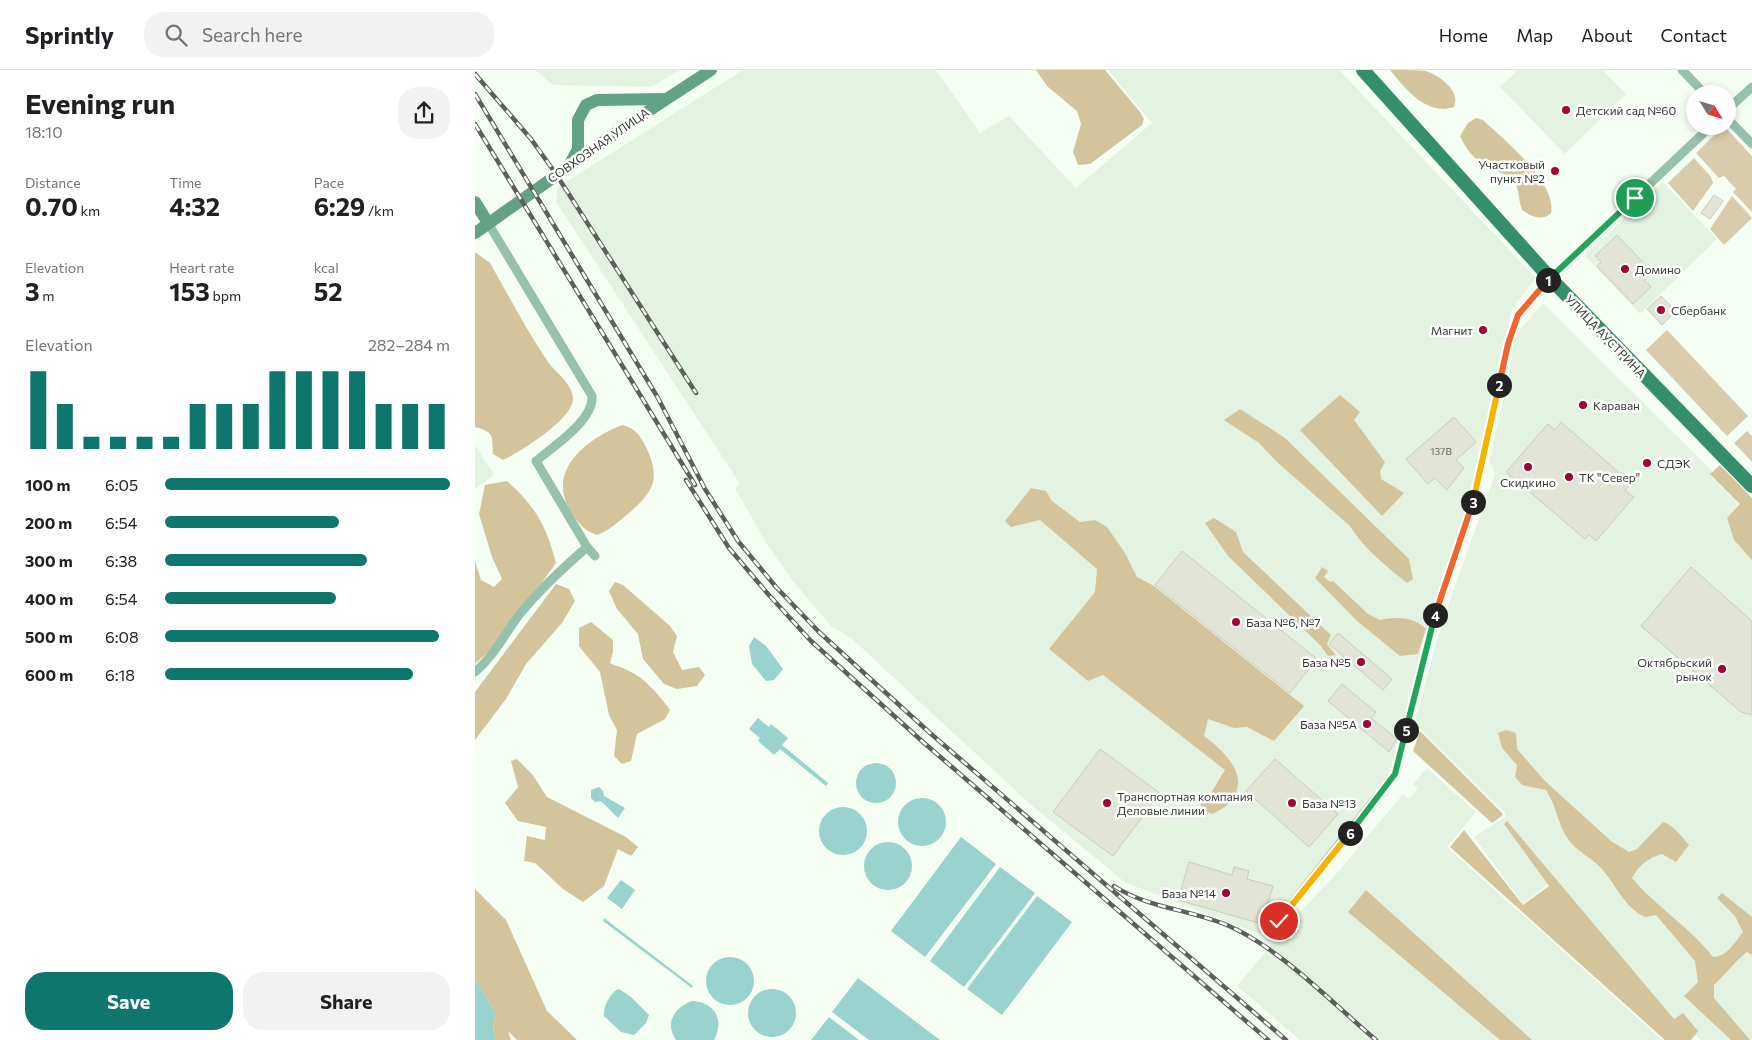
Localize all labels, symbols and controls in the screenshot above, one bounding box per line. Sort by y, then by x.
search box [144,12,494,57]
text: Sprintly [25,20,114,49]
icon: search [162,21,190,49]
text: Search here [202,23,302,46]
text: Home [1439,24,1488,46]
text: Map [1516,24,1553,46]
text: About [1581,24,1633,46]
text: Contact [1661,24,1727,46]
north arrow [1686,85,1736,135]
map controls [1686,85,1736,135]
text: Evening run [25,86,175,120]
button: share [398,87,450,139]
place label: Детский сад №60 [1576,103,1677,117]
marker: Детский сад №60 [1560,104,1572,116]
street label: СОВХОЗНАЯ УЛИЦА [545,105,651,185]
text: 18:10 [25,122,63,141]
place label: Участковый пункт №2 [1478,157,1545,185]
marker: Участковый пункт №2 [1549,165,1561,177]
text: Distance [25,174,81,191]
text: Time [169,174,202,191]
text: Pace [314,174,344,191]
pin [1614,177,1656,219]
icon: arrive [1621,184,1649,212]
text: 0.70 [25,191,78,221]
text: 4:32 [169,191,220,221]
text: 6:29 [314,191,365,221]
text: km [78,202,100,219]
text: /km [365,202,394,219]
text: Elevation [25,259,84,276]
text: Heart rate [169,259,234,276]
text: kcal [314,259,339,276]
place label: Домино [1635,262,1681,276]
marker: Домино [1619,263,1631,275]
pin: 1 [1535,268,1561,292]
text: 1 [1545,272,1552,289]
text: 3 [25,276,40,306]
text: 153 [169,276,210,306]
text: 52 [314,276,342,306]
text: m [40,287,54,304]
text: bpm [210,287,241,304]
street label: УЛИЦА АУСТРИНА [1563,292,1649,380]
place label: Сбербанк [1671,303,1727,317]
marker: Сбербанк [1655,304,1667,316]
place label: Магнит [1431,323,1473,337]
marker: Магнит [1477,324,1489,336]
text: Elevation [25,335,93,354]
text: 282–284 m [368,335,450,354]
pin: 2 [1487,372,1511,398]
text: 2 [1496,377,1503,394]
place label: Караван [1593,398,1640,412]
marker: Караван [1577,399,1589,411]
house number: 137В [1430,445,1452,457]
place label: СДЭК [1657,456,1691,470]
marker: СДЭК [1641,457,1653,469]
marker: Скидкино [1522,461,1534,473]
place label: ТК "Север" [1579,470,1640,484]
marker: ТК "Север" [1563,471,1575,483]
text: 100 m [25,475,71,494]
text: 6:05 [105,475,138,494]
place label: Скидкино [1500,475,1556,489]
pin: 3 [1461,490,1485,514]
text: 3 [1469,494,1478,511]
text: 200 m [25,513,72,532]
text: 6:54 [105,513,137,532]
text: 300 m [25,551,73,570]
text: 6:38 [105,551,137,570]
text: 400 m [25,589,73,608]
text: 6:54 [105,589,137,608]
pin: 4 [1423,602,1447,628]
text: 4 [1431,607,1440,624]
place label: База №6, №7 [1246,615,1321,629]
marker: База №6, №7 [1230,616,1242,628]
text: 500 m [25,627,73,646]
text: 6:08 [105,627,139,646]
place label: База №5 [1302,655,1351,669]
place label: Октябрьский рынок [1637,655,1713,683]
marker: База №5 [1355,656,1367,668]
marker: Октябрьский рынок [1716,663,1728,675]
text: 600 m [25,665,73,684]
text: 6:18 [105,665,135,684]
place label: База №5А [1300,717,1357,731]
marker: База №5А [1361,718,1373,730]
pin: 5 [1393,718,1419,742]
text: 5 [1402,722,1411,739]
place label: Транспортная компания Деловые линии [1117,789,1253,817]
place label: База №13 [1302,796,1356,810]
marker: Транспортная компания Деловые линии [1101,797,1113,809]
marker: База №13 [1286,797,1298,809]
pin: 6 [1337,820,1363,846]
text: 6 [1346,825,1355,842]
place label: База №14 [1162,886,1216,900]
marker: База №14 [1220,887,1232,899]
pin [1258,900,1300,942]
icon: check [1265,907,1293,935]
button: Save [25,972,233,1030]
button: Share [243,972,450,1030]

